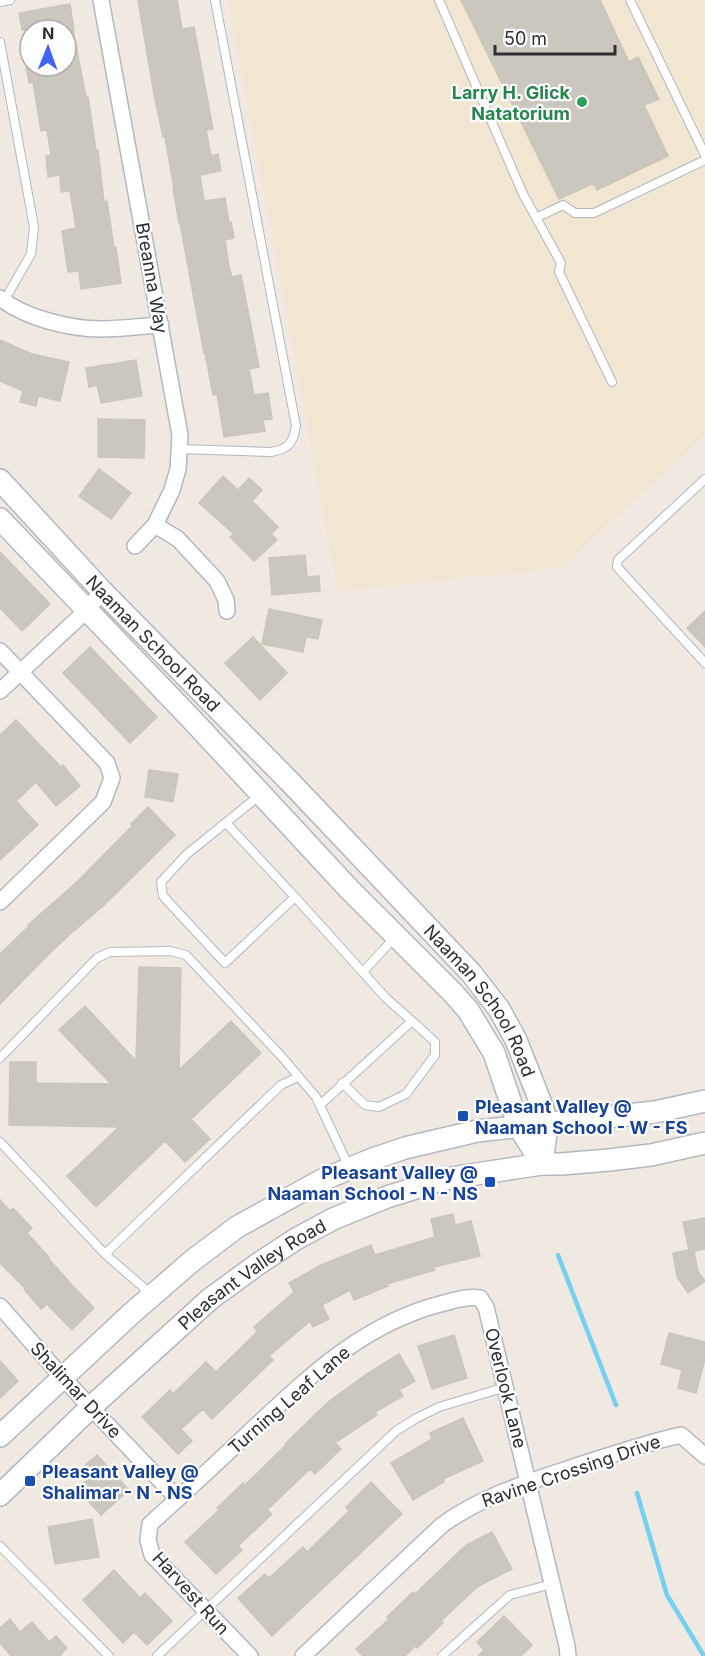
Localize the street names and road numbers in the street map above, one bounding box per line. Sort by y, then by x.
street label: Breanna Way [132,221,172,335]
street label: Naaman School Road [82,571,225,716]
street label: Naaman School Road [420,920,540,1080]
street label: Pleasant Valley Road [173,1214,329,1334]
street label: Overlook Lane [481,1326,531,1450]
street label: Shalimar Drive [26,1338,126,1442]
street label: Turning Leaf Lane [224,1342,354,1458]
street label: Ravine Crossing Drive [479,1431,663,1511]
street label: Harvest Run [148,1547,234,1639]

